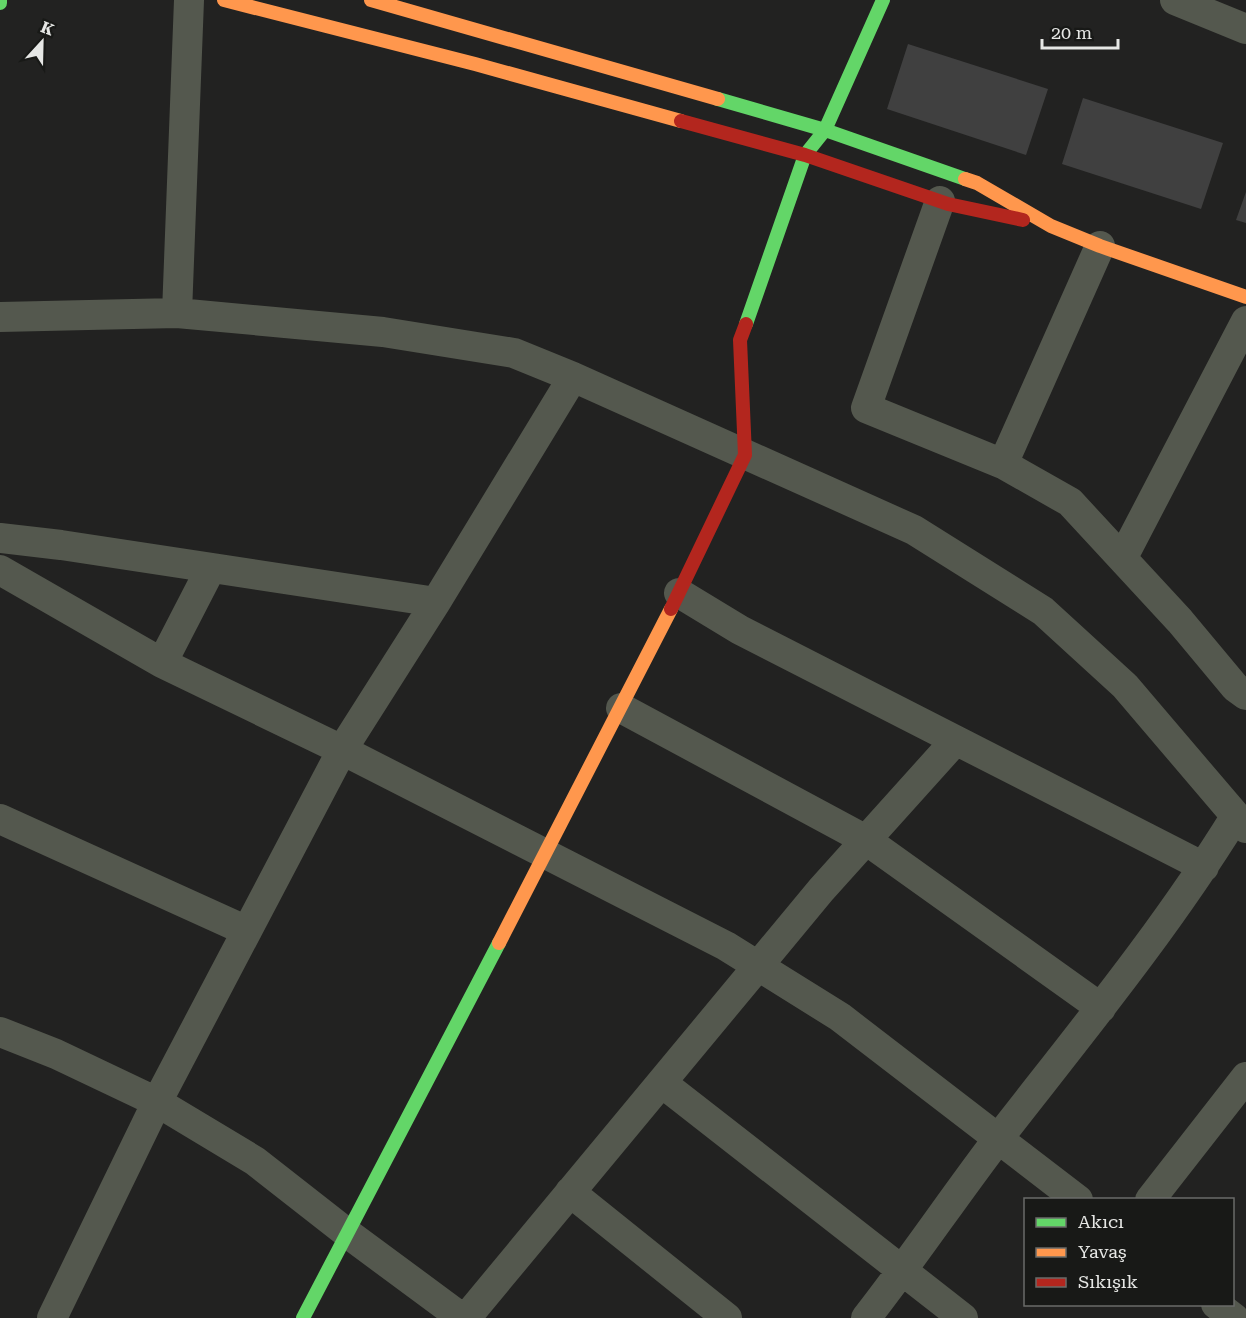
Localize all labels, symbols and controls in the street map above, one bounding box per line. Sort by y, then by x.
north arrow [12,12,72,72]
scale bar [1042,12,1118,50]
text: K [38,17,57,40]
text: 20 m [1051,22,1092,43]
legend [1024,1198,1234,1306]
text: Akıcı [1078,1211,1124,1232]
text: Yavaş [1078,1241,1127,1262]
text: Sıkışık [1078,1271,1138,1292]

